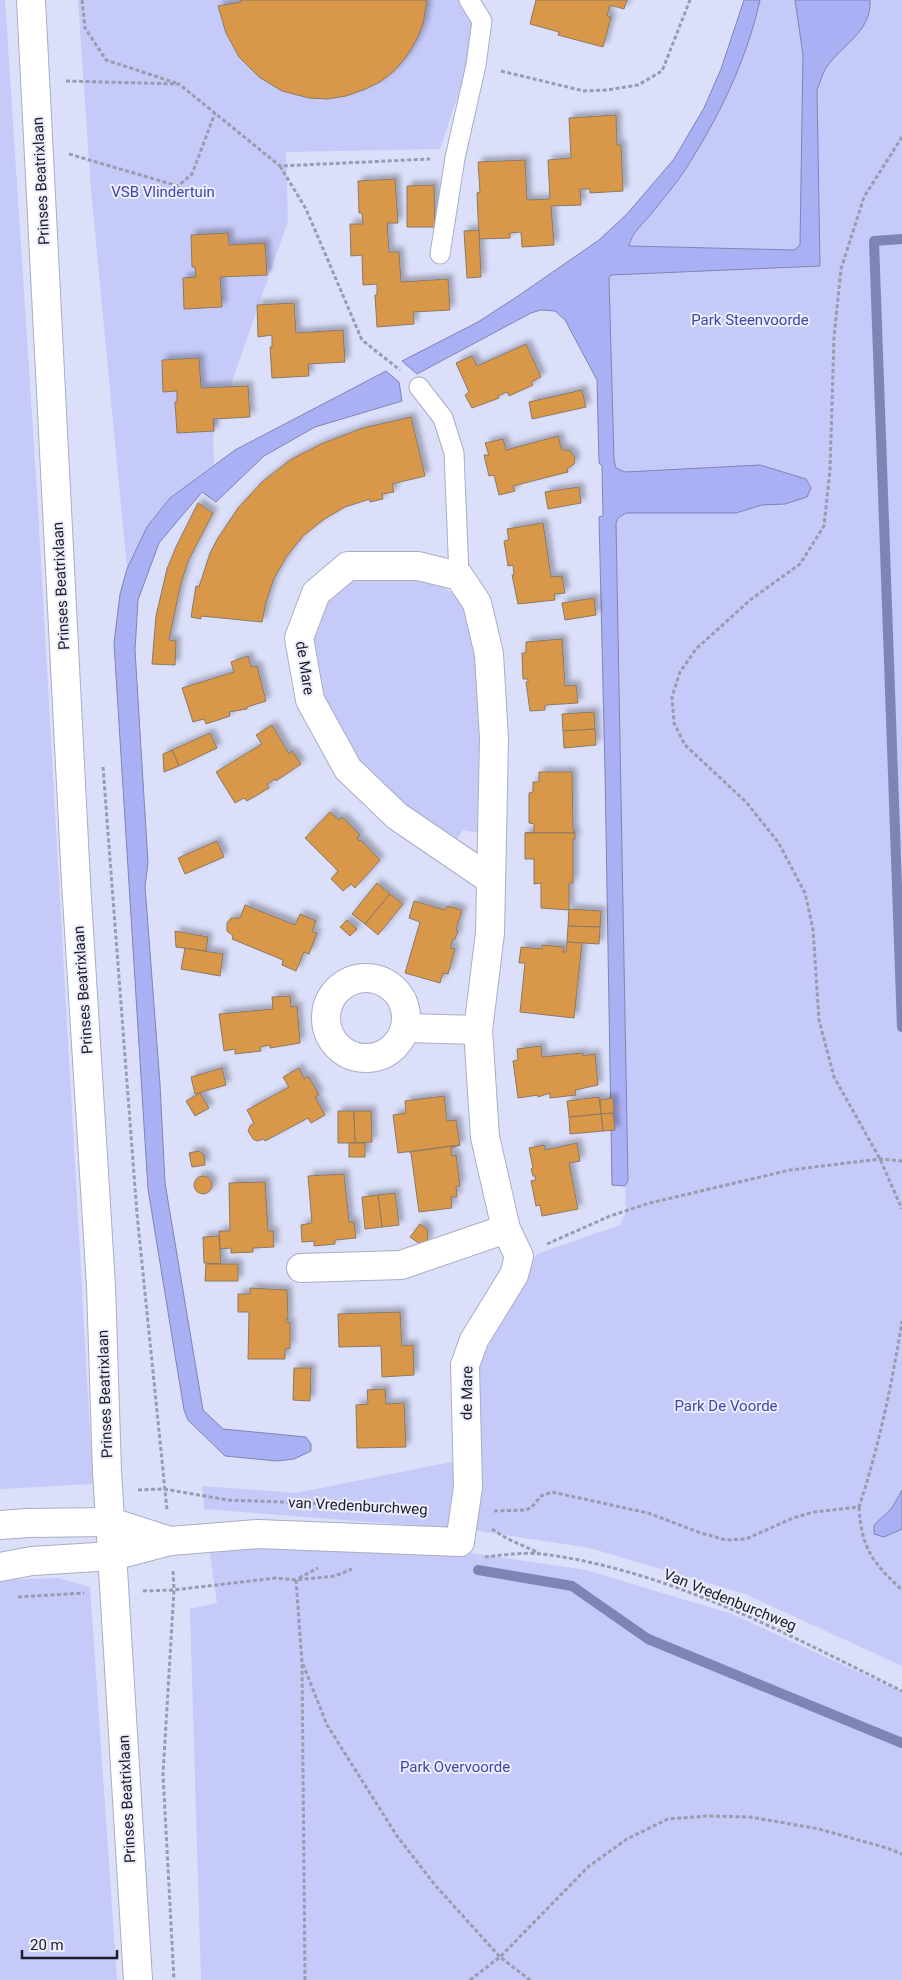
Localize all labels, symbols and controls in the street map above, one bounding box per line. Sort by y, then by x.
street label: Prinses Beatrixlaan [29,116,53,246]
park label: VSB Vlindertuin [111,183,215,201]
park label: Park Steenvoorde [691,311,809,329]
street label: Prinses Beatrixlaan [49,521,73,651]
street label: de Mare [292,640,318,696]
street label: Prinses Beatrixlaan [70,925,96,1055]
street label: Prinses Beatrixlaan [94,1330,116,1458]
street label: de Mare [458,1366,476,1420]
park label: Park De Voorde [674,1397,778,1415]
street label: van Vredenburchweg [288,1493,428,1519]
street label: Van Vredenburchweg [661,1565,799,1635]
street label: Prinses Beatrixlaan [115,1734,139,1864]
park label: Park Overvoorde [400,1758,510,1776]
scale bar [22,1928,118,1960]
text: 20 m [30,1936,64,1954]

